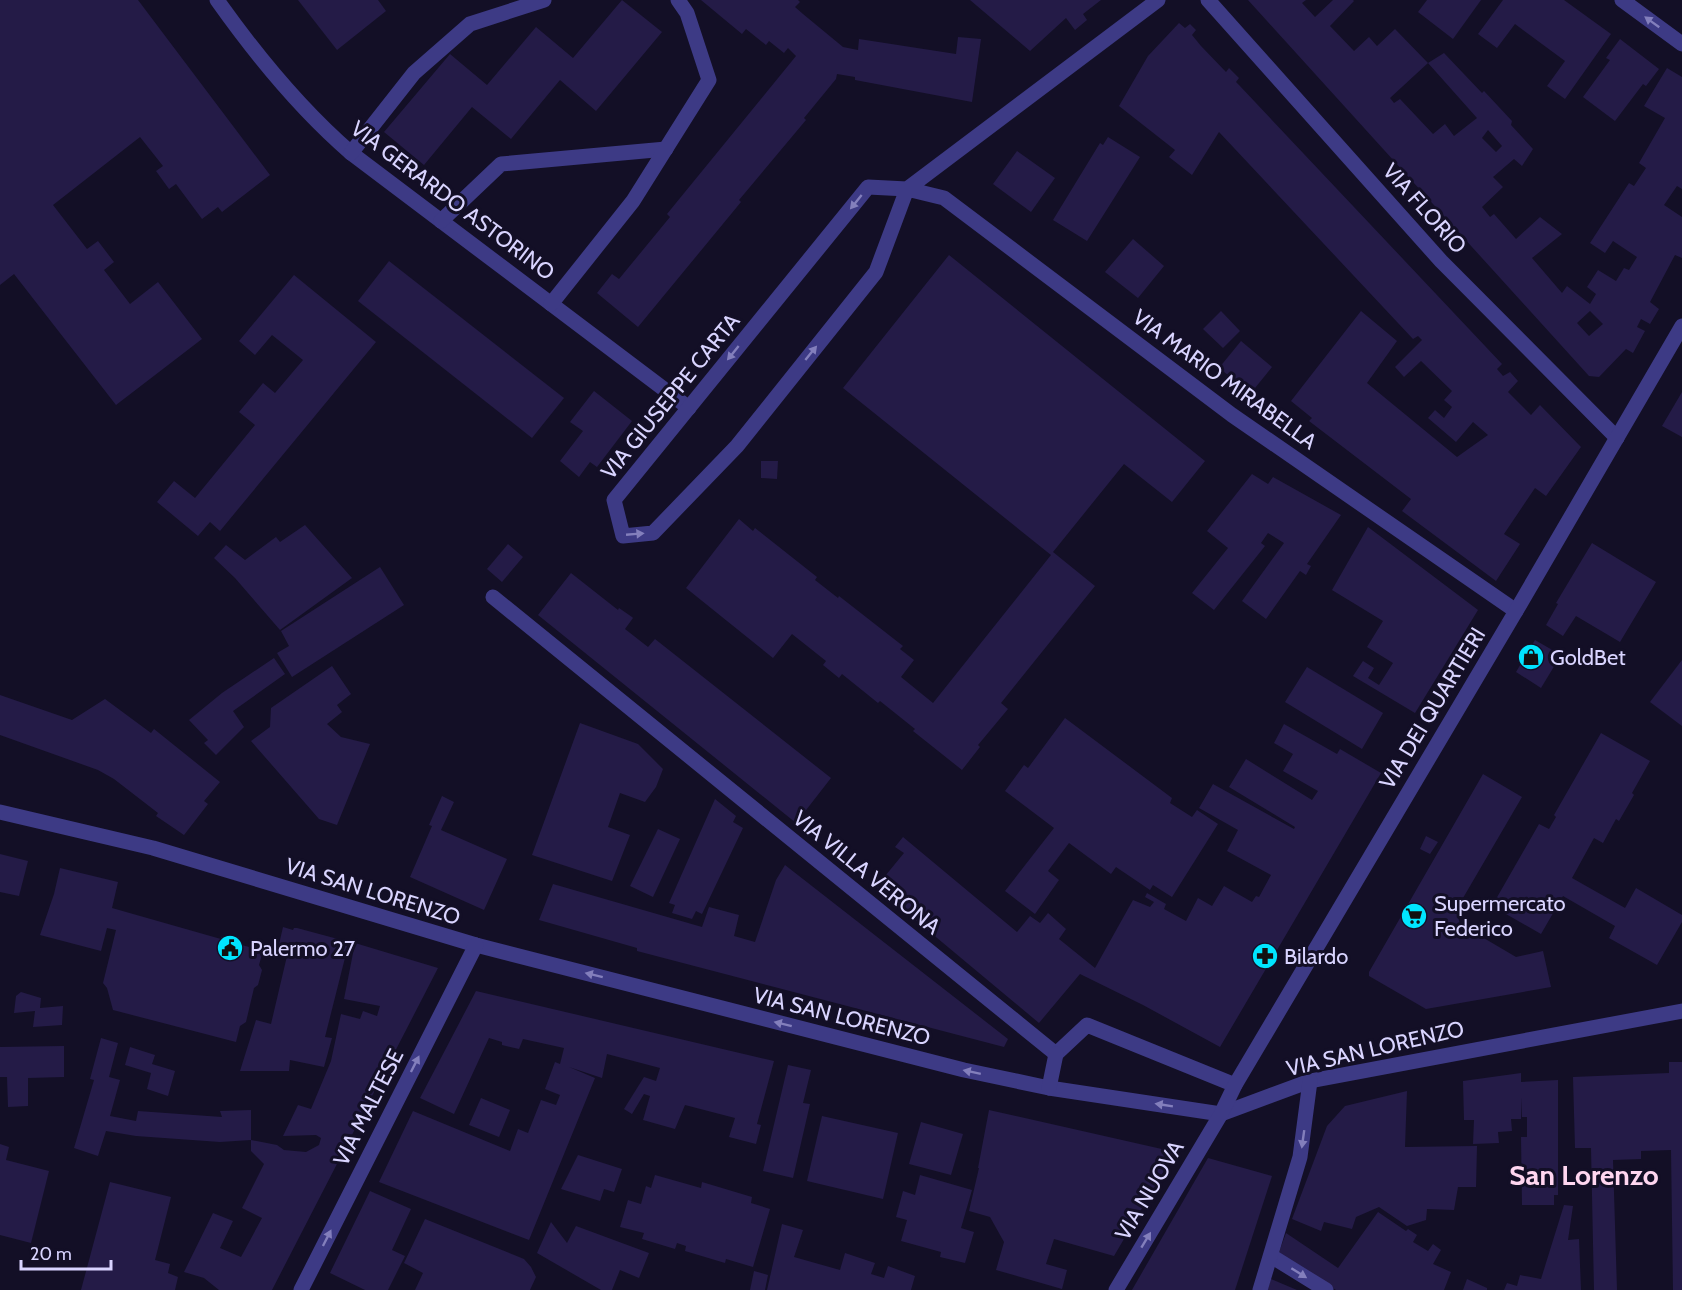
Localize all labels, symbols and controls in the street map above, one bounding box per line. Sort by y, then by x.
one-way arrow [1644,16,1660,28]
street label: VIA GERARDO ASTORINO [345,115,560,286]
street label: VIA FLORIO [1377,158,1472,259]
one-way arrow [850,194,863,209]
street label: VIA MARIO MIRABELLA [1127,304,1322,455]
street label: VIA GIUSEPPE CARTA [595,308,746,485]
one-way arrow [727,345,740,361]
one-way arrow [804,346,817,361]
one-way arrow [625,529,644,539]
street label: VIA DEI QUARTIERI [1374,623,1491,794]
shop icon: GoldBet [1516,642,1546,672]
place label: GoldBet [1550,644,1626,671]
street label: VIA VILLA VERONA [787,805,946,940]
street label: VIA SAN LORENZO [282,852,464,931]
place label: Supermercato Federico [1434,890,1566,942]
supermarket icon: Supermercato Federico [1399,901,1429,931]
public building icon: Palermo 27 [215,933,245,963]
place label: Palermo 27 [250,935,355,962]
pharmacy icon: Bilardo [1250,941,1280,971]
place label: Bilardo [1284,943,1348,970]
one-way arrow [584,970,603,980]
street label: VIA SAN LORENZO [751,981,933,1052]
street label: VIA SAN LORENZO [1284,1015,1467,1082]
one-way arrow [773,1018,792,1028]
street label: VIA MALTESE [327,1044,409,1170]
one-way arrow [411,1055,420,1072]
one-way arrow [962,1066,981,1076]
one-way arrow [1154,1100,1173,1109]
one-way arrow [1298,1129,1307,1148]
street label: VIA NUOVA [1109,1135,1190,1245]
district label: San Lorenzo [1509,1158,1659,1192]
one-way arrow [323,1229,332,1246]
one-way arrow [1140,1232,1151,1248]
scale bar [21,1233,111,1271]
text: 20 m [30,1243,72,1265]
one-way arrow [1291,1267,1307,1278]

